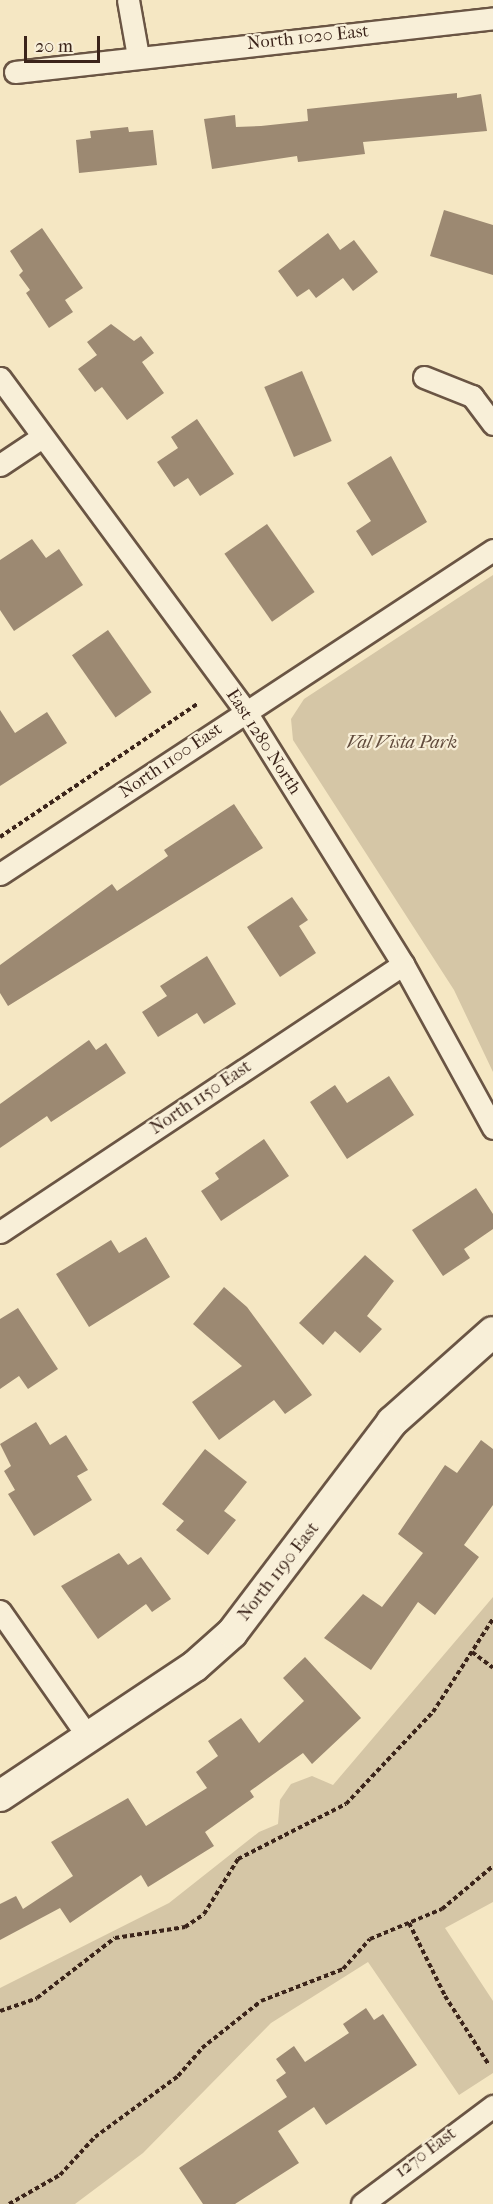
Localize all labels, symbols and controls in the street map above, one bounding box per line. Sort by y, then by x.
street label: North 1020 East [246,21,370,55]
scale bar [27,24,104,62]
text: 20 m [35,36,73,57]
street label: East 1280 North [221,685,305,799]
street label: North 1100 East [116,719,226,803]
park label: Val Vista Park [347,732,457,754]
street label: North 1150 East [146,1056,256,1140]
street label: North 1190 East [234,1518,324,1626]
street label: 1270 East [391,2123,461,2183]

